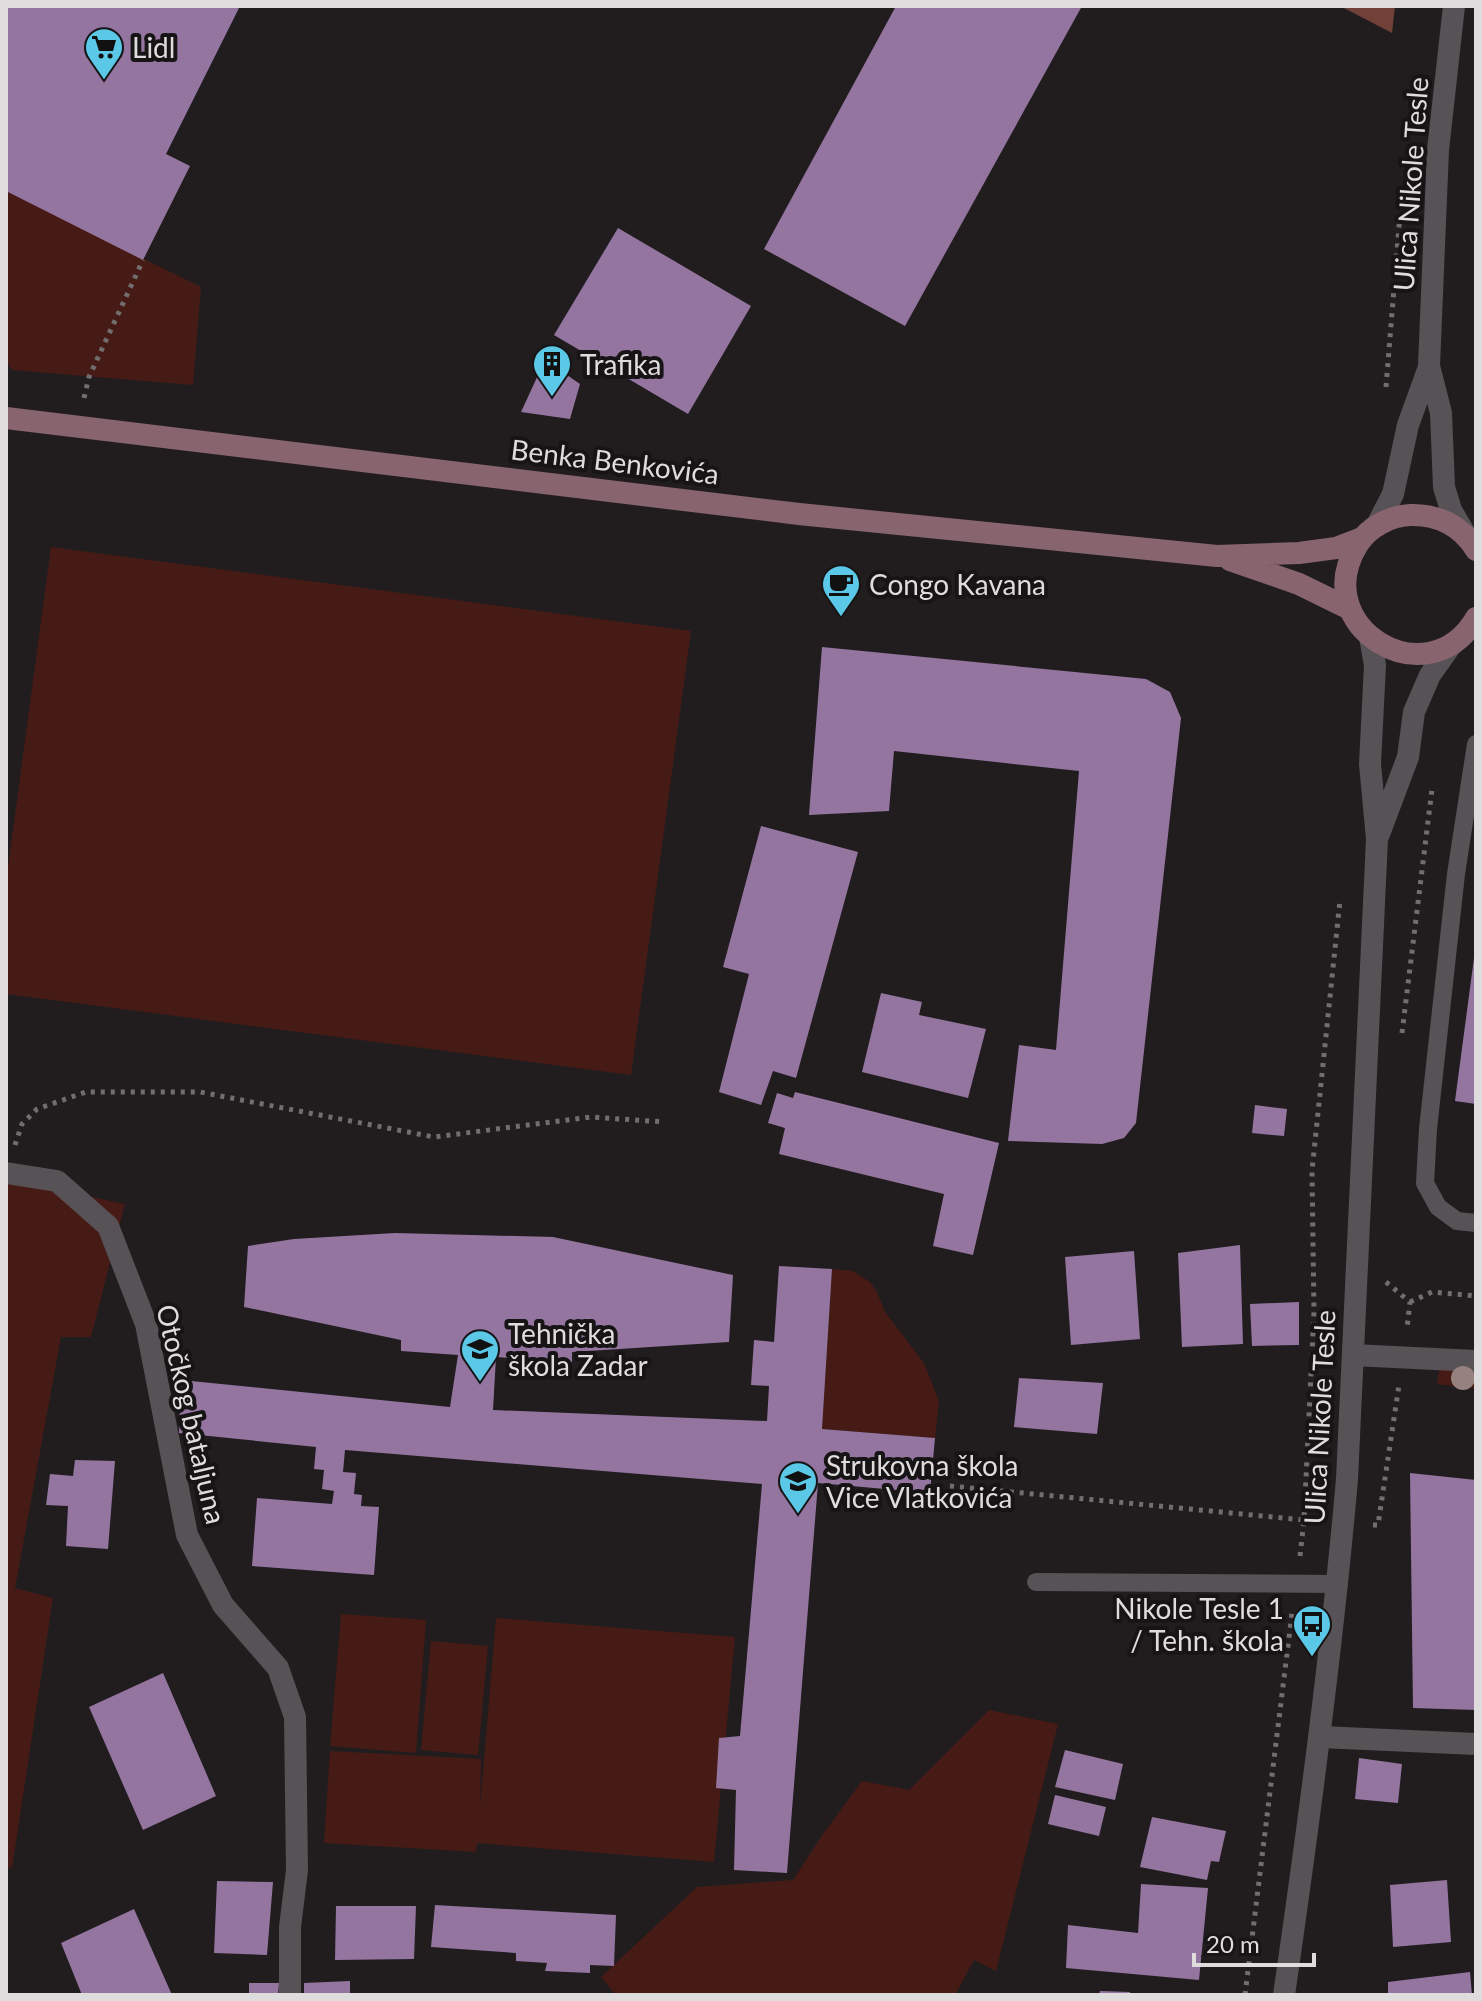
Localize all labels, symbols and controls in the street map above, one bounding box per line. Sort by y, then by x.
supermarket icon: Lidl [83,26,125,81]
place label: Lidl [132,30,175,64]
street label: Ulica Nikole Tesle [1386,76,1434,292]
building icon: Trafika [531,343,573,398]
place label: Trafika [580,347,661,381]
street label: Benka Benkovića [509,431,721,491]
cafe icon: Congo Kavana [820,563,862,618]
place label: Congo Kavana [869,567,1046,601]
street label: Otočkog bataljuna [150,1301,234,1527]
street label: Ulica Nikole Tesle [1296,1309,1342,1525]
place label: Tehnička škola Zadar [508,1316,648,1382]
school or university icon: Tehnička škola Zadar [459,1328,501,1383]
place label: Strukovna škola Vice Vlatkovića [826,1448,1018,1514]
school or university icon: Strukovna škola Vice Vlatkovića [777,1460,819,1515]
place label: Nikole Tesle 1 / Tehn. škola [1114,1591,1284,1657]
bus stop icon: Nikole Tesle 1 / Tehn. škola [1291,1603,1333,1658]
scale bar [1194,1917,1314,1967]
text: 20 m [1206,1929,1260,1958]

